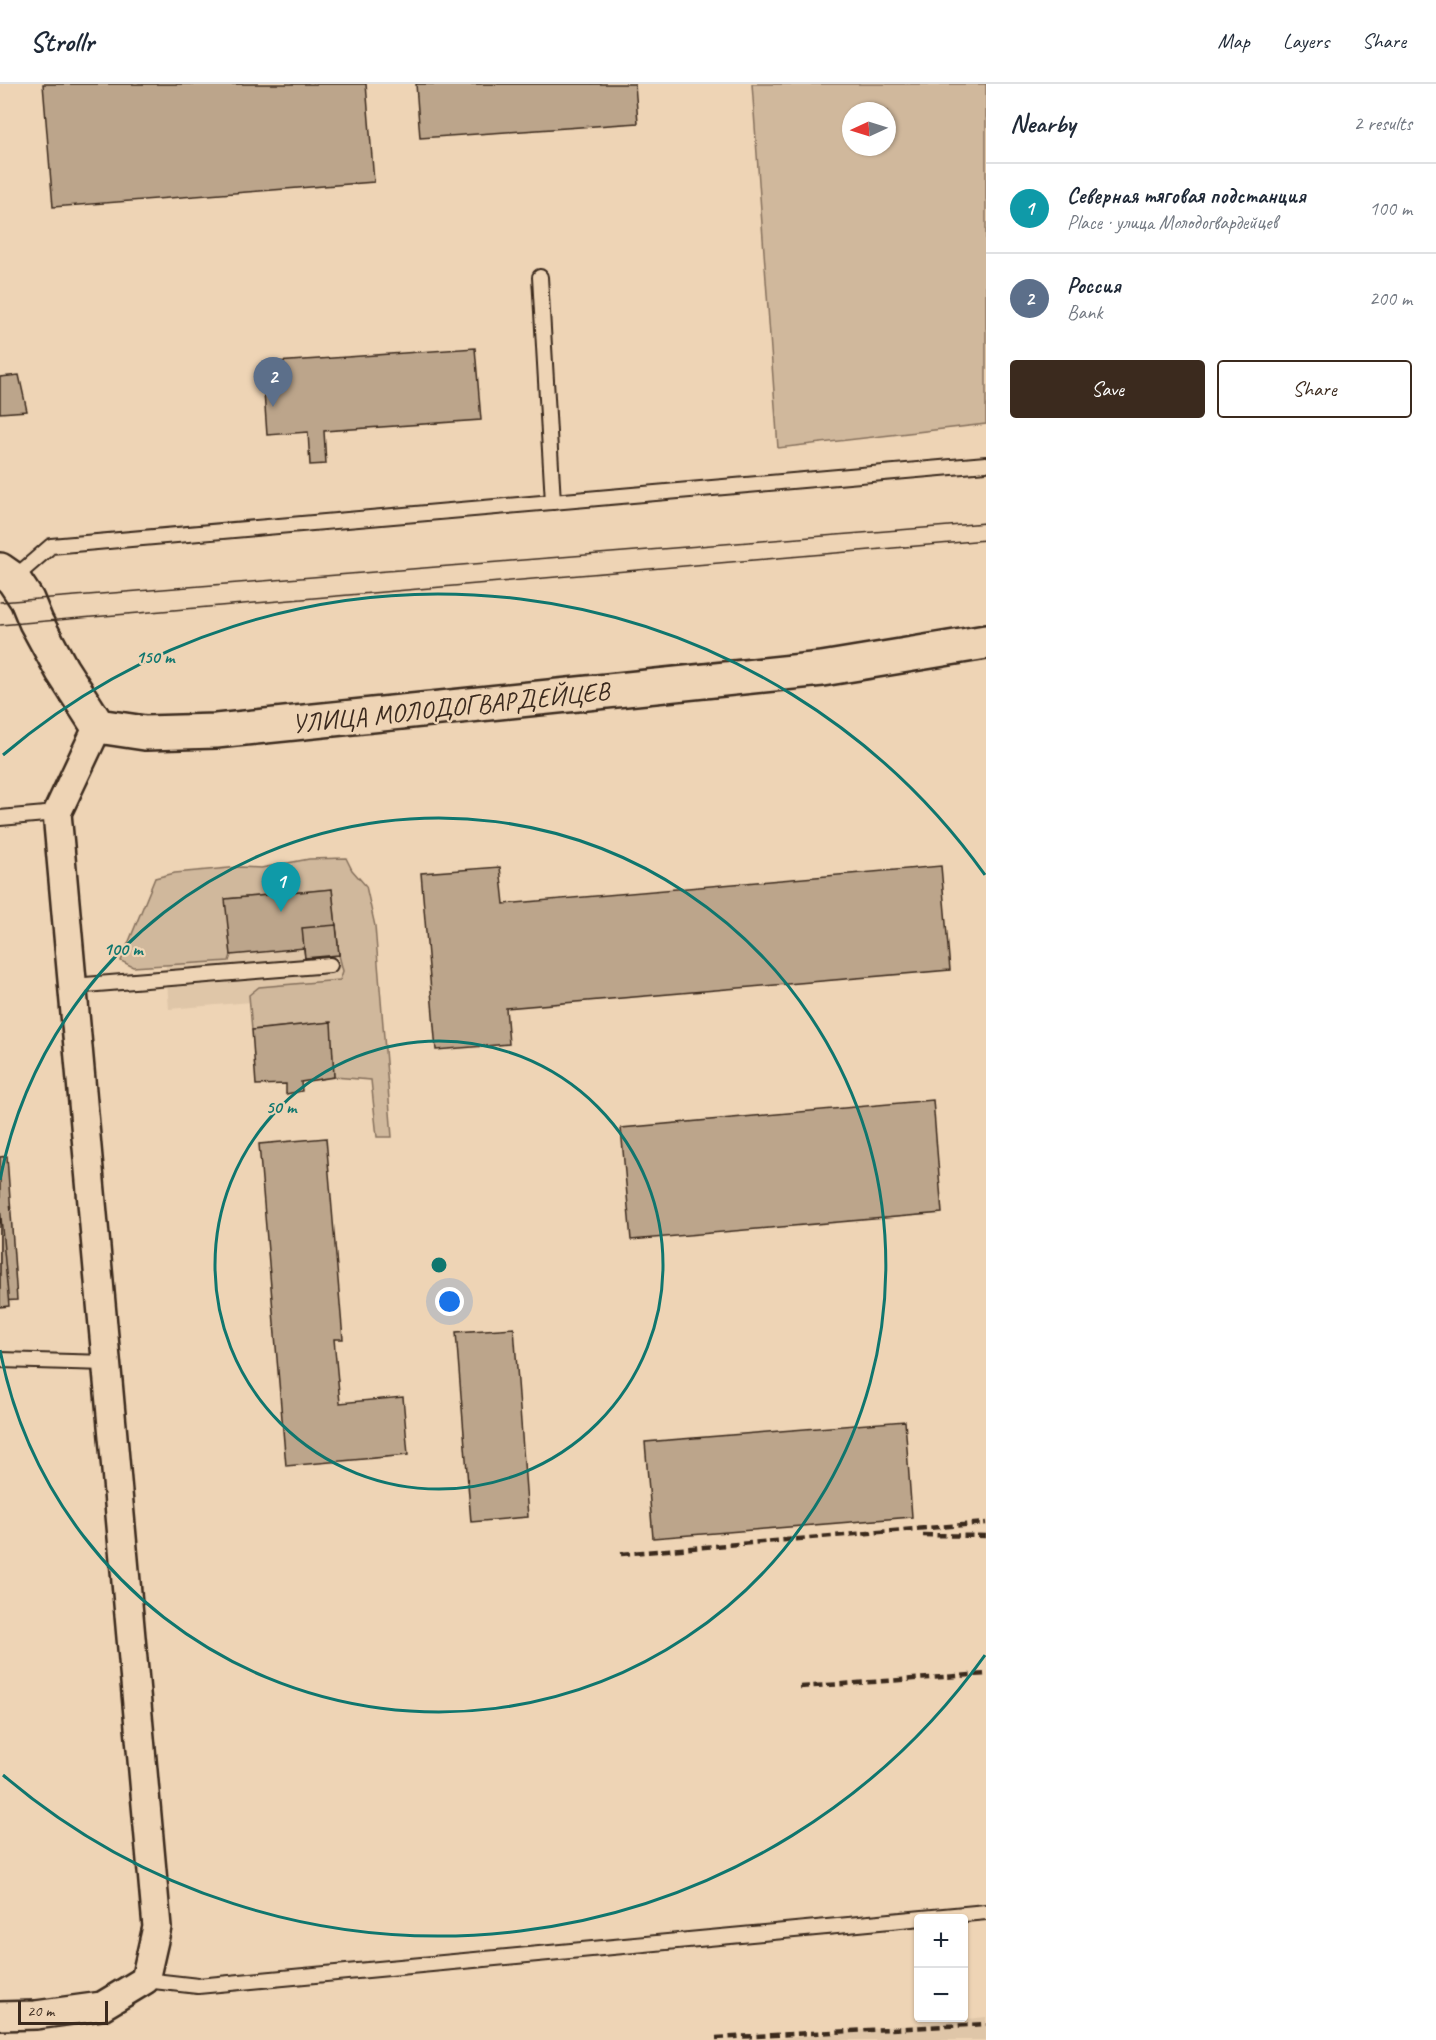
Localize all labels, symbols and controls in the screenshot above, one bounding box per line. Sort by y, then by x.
text: Strollr [30,24,94,59]
text: Map [1217,28,1250,54]
text: Layers [1283,28,1329,54]
text: Share [1362,28,1406,54]
north arrow [842,102,896,156]
text: Nearby [1010,107,1075,140]
text: 2 results [1353,111,1412,136]
text: Северная тяговая подстанция [1067,182,1306,210]
text: 1 [1025,196,1034,221]
text: 100 m [1369,196,1412,221]
text: Place · улица Молодогвардейцев [1067,210,1277,235]
text: Россия [1067,272,1120,300]
text: 2 [1025,286,1034,311]
text: 200 m [1369,286,1412,311]
text: Bank [1067,300,1102,325]
pin: 2 [254,358,292,407]
button: Save [1010,360,1205,418]
button: Share [1217,360,1412,418]
text: 150 m [136,646,176,668]
street label: УЛИЦА МОЛОДОГВАРДЕЙЦЕВ [290,674,613,741]
pin: 1 [262,862,300,912]
text: 100 m [104,938,144,960]
text: 50 m [266,1096,298,1118]
centre of rings [429,1255,449,1275]
your location [435,1287,464,1316]
map controls [914,1914,968,2022]
button: + [914,1914,968,1968]
button: − [914,1968,968,2022]
scale bar [18,1998,108,2026]
text: 20 m [27,2001,54,2021]

